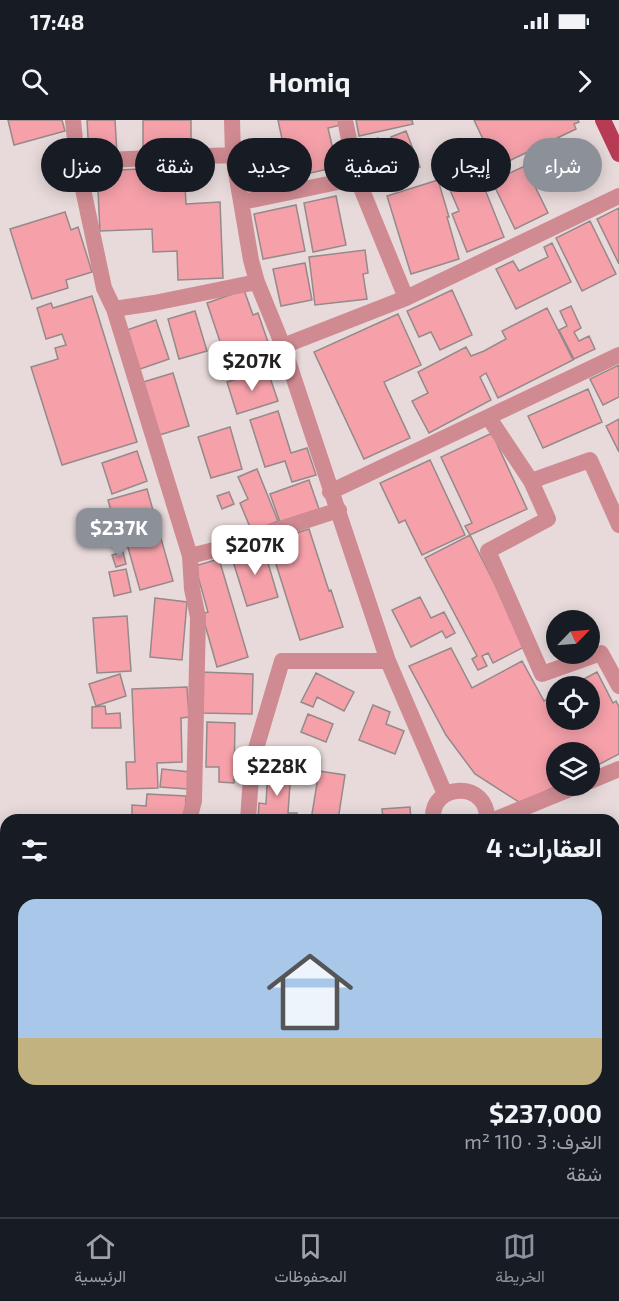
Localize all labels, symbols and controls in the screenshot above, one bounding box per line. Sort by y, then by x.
text: 17:48 [30,8,85,34]
icon: search [18,65,51,98]
text: Homiq [269,65,350,97]
icon: forward [568,65,601,98]
chip: منزل [41,138,123,192]
chip: شقة [135,138,215,192]
chip: جديد [227,138,312,192]
chip: تصفية [324,138,419,192]
chip: إيجار [431,138,511,192]
chip: شراء [523,138,602,192]
pin: $207K [210,341,294,392]
text: $207K [222,348,282,372]
pin: $237K [77,508,161,559]
text: $237K [90,515,148,539]
pin: $207K [213,525,297,576]
text: $207K [225,532,285,556]
north arrow [546,610,600,664]
map controls [546,610,600,796]
button: locate [546,676,600,730]
button: layers [546,742,600,796]
pin: $228K [235,746,319,797]
text: $228K [247,753,307,777]
text: العقارات: 4 [486,831,602,862]
icon: filters [18,834,51,867]
icon: home [256,938,364,1046]
text: $237,000 [489,1097,602,1128]
text: الغرف: 3 · 110 m² [464,1129,602,1153]
text: شقة [566,1161,602,1185]
tab: الرئيسية [74,1230,126,1291]
tab: المحفوظات [275,1230,347,1291]
tab: الخريطة [495,1230,545,1291]

